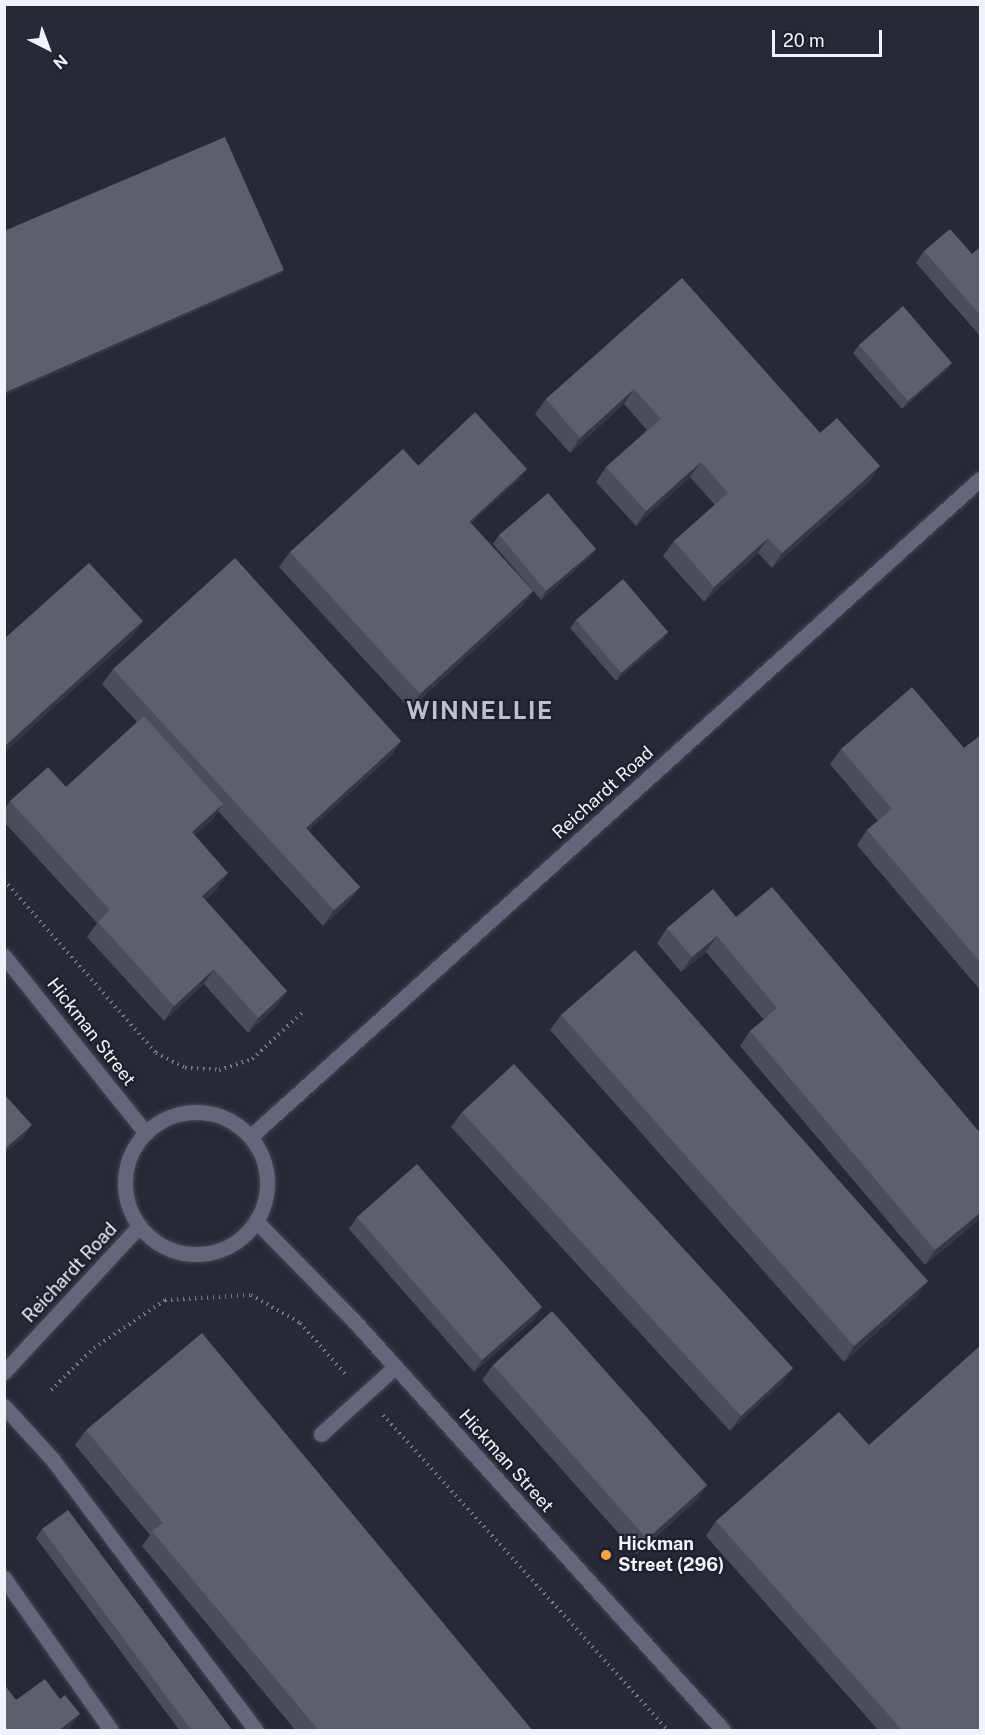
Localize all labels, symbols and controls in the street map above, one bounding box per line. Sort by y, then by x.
north arrow [18,18,78,78]
scale bar [775,18,884,56]
text: 20 m [783,30,825,51]
text: N [49,50,71,73]
district label: WINNELLIE [406,697,554,725]
street label: Reichardt Road [548,742,658,844]
street label: Hickman Street [42,974,140,1090]
street label: Reichardt Road [18,1219,122,1327]
street label: Hickman Street [454,1405,558,1517]
place label: Hickman Street (296) [618,1534,724,1576]
marker: Hickman Street (296) [599,1548,613,1562]

